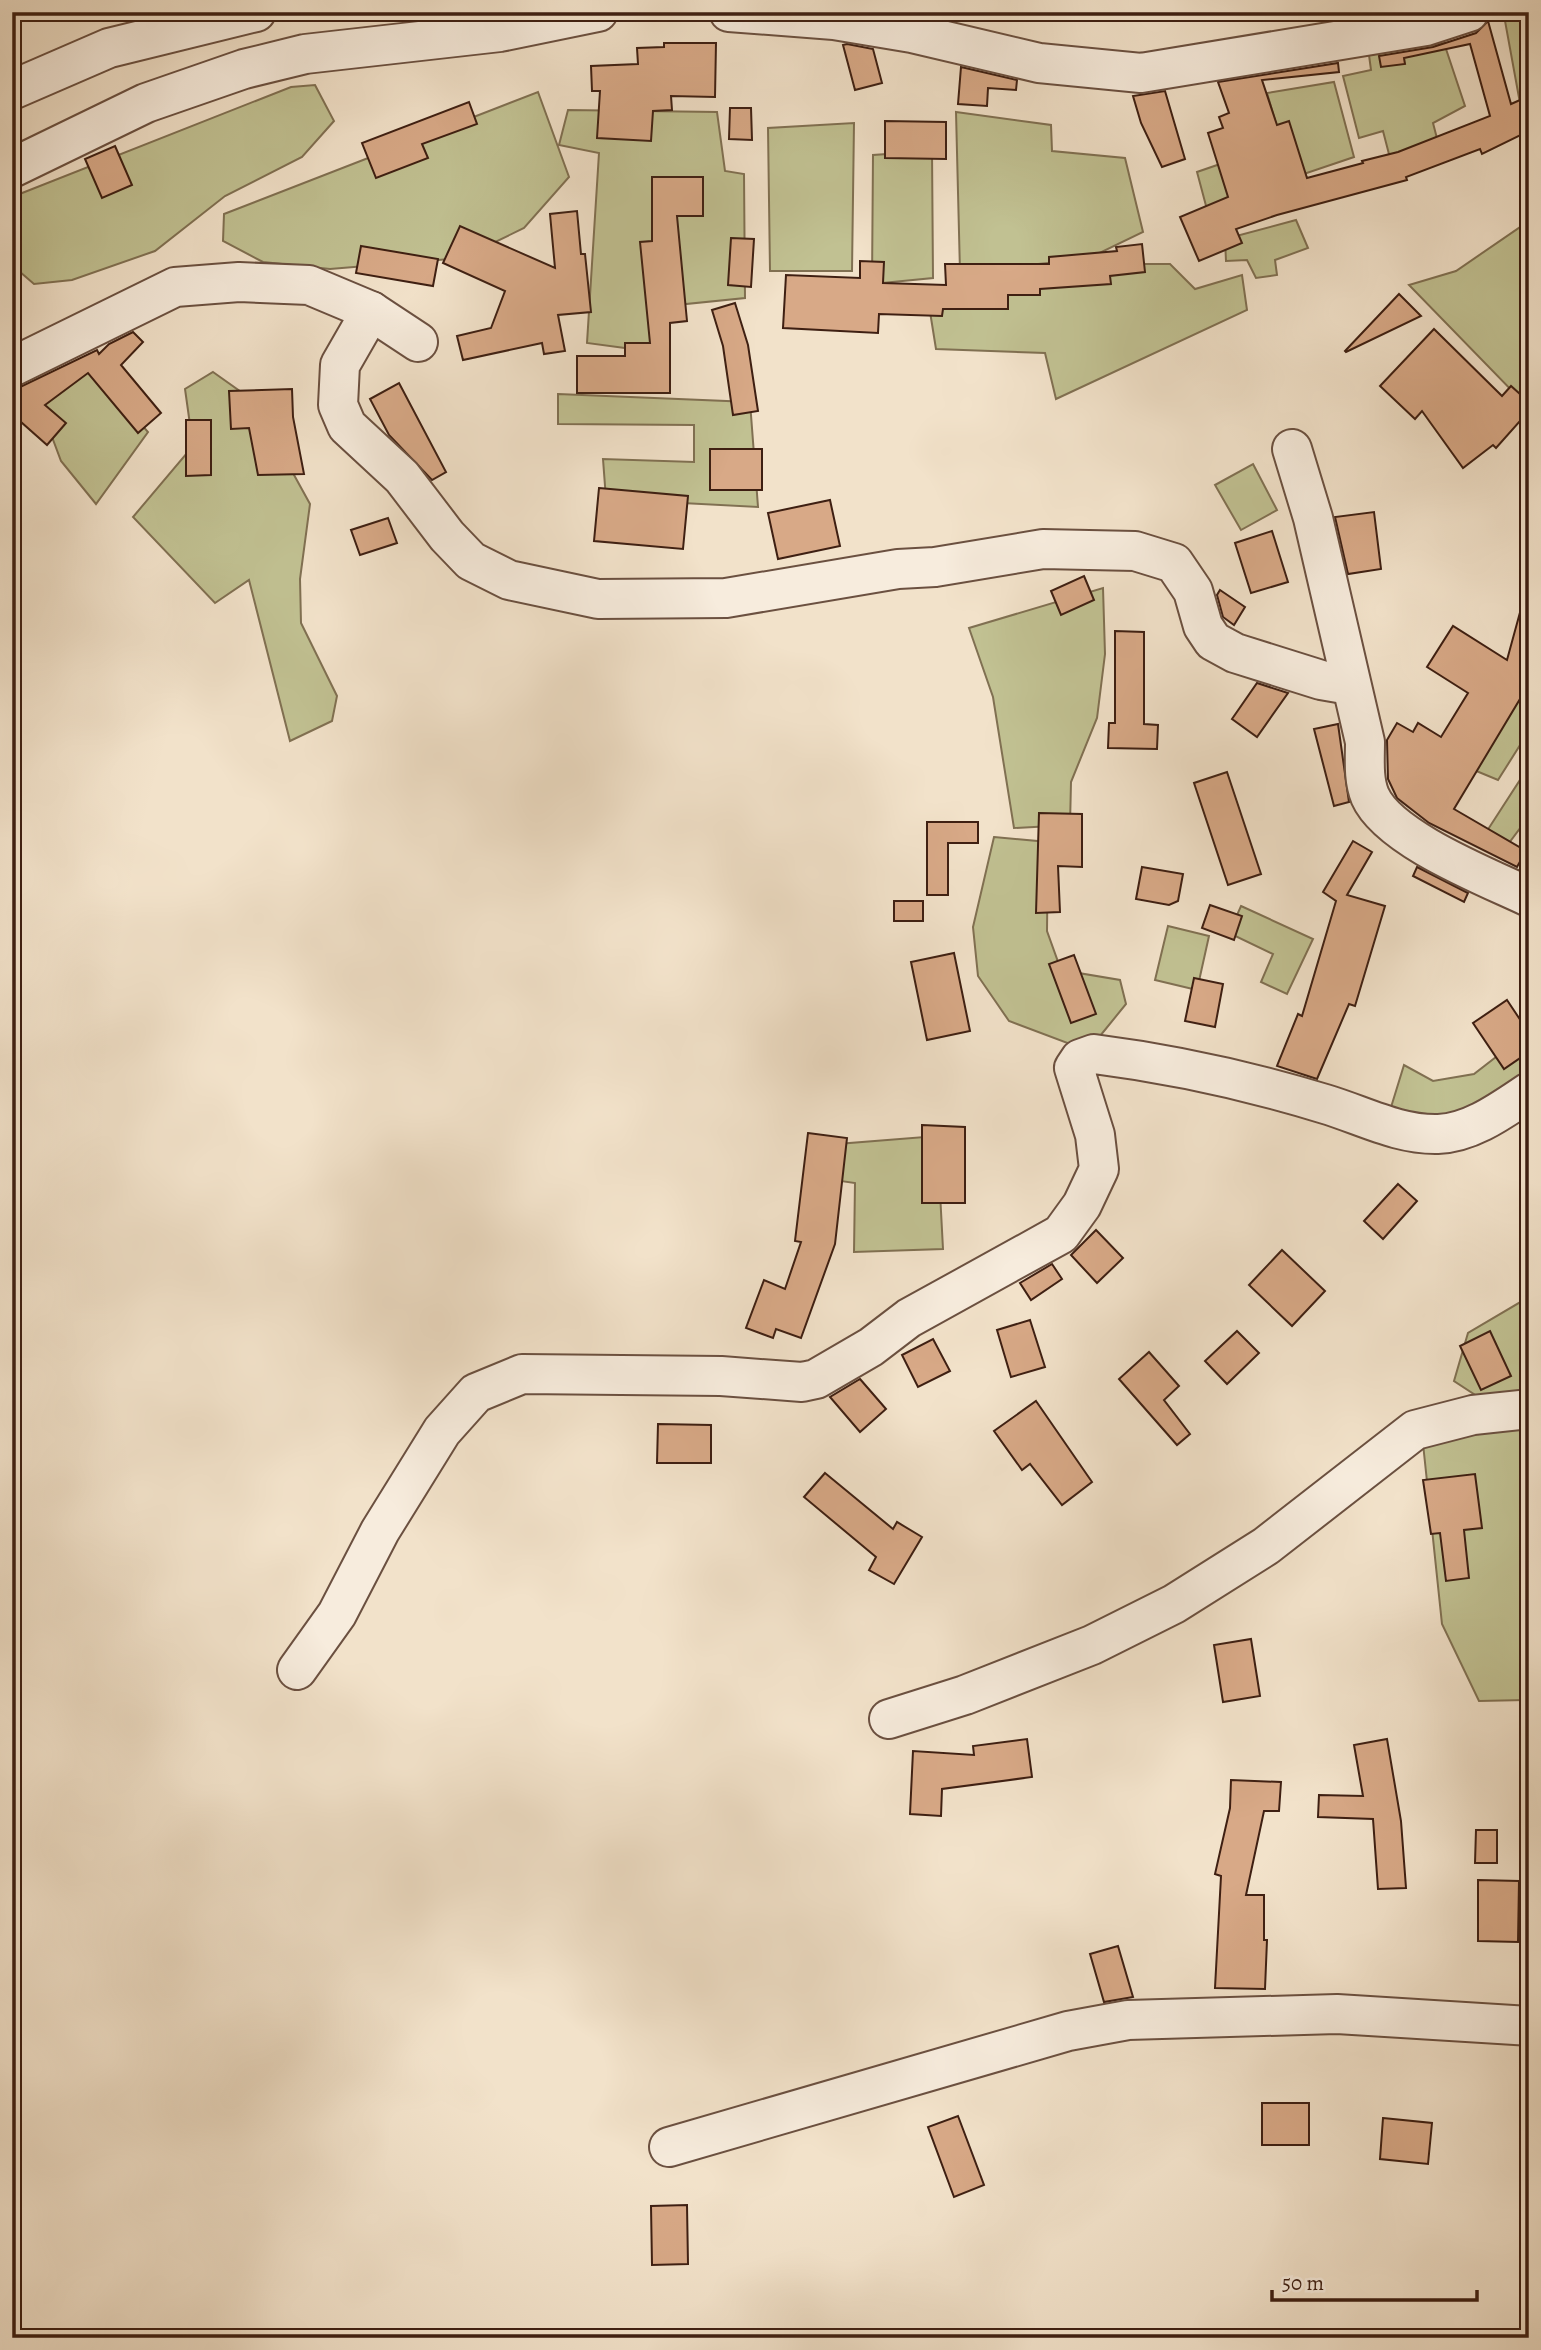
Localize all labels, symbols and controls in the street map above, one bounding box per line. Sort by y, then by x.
scale bar [1272,2259,1476,2303]
text: 50 m [1282,2269,1324,2297]

